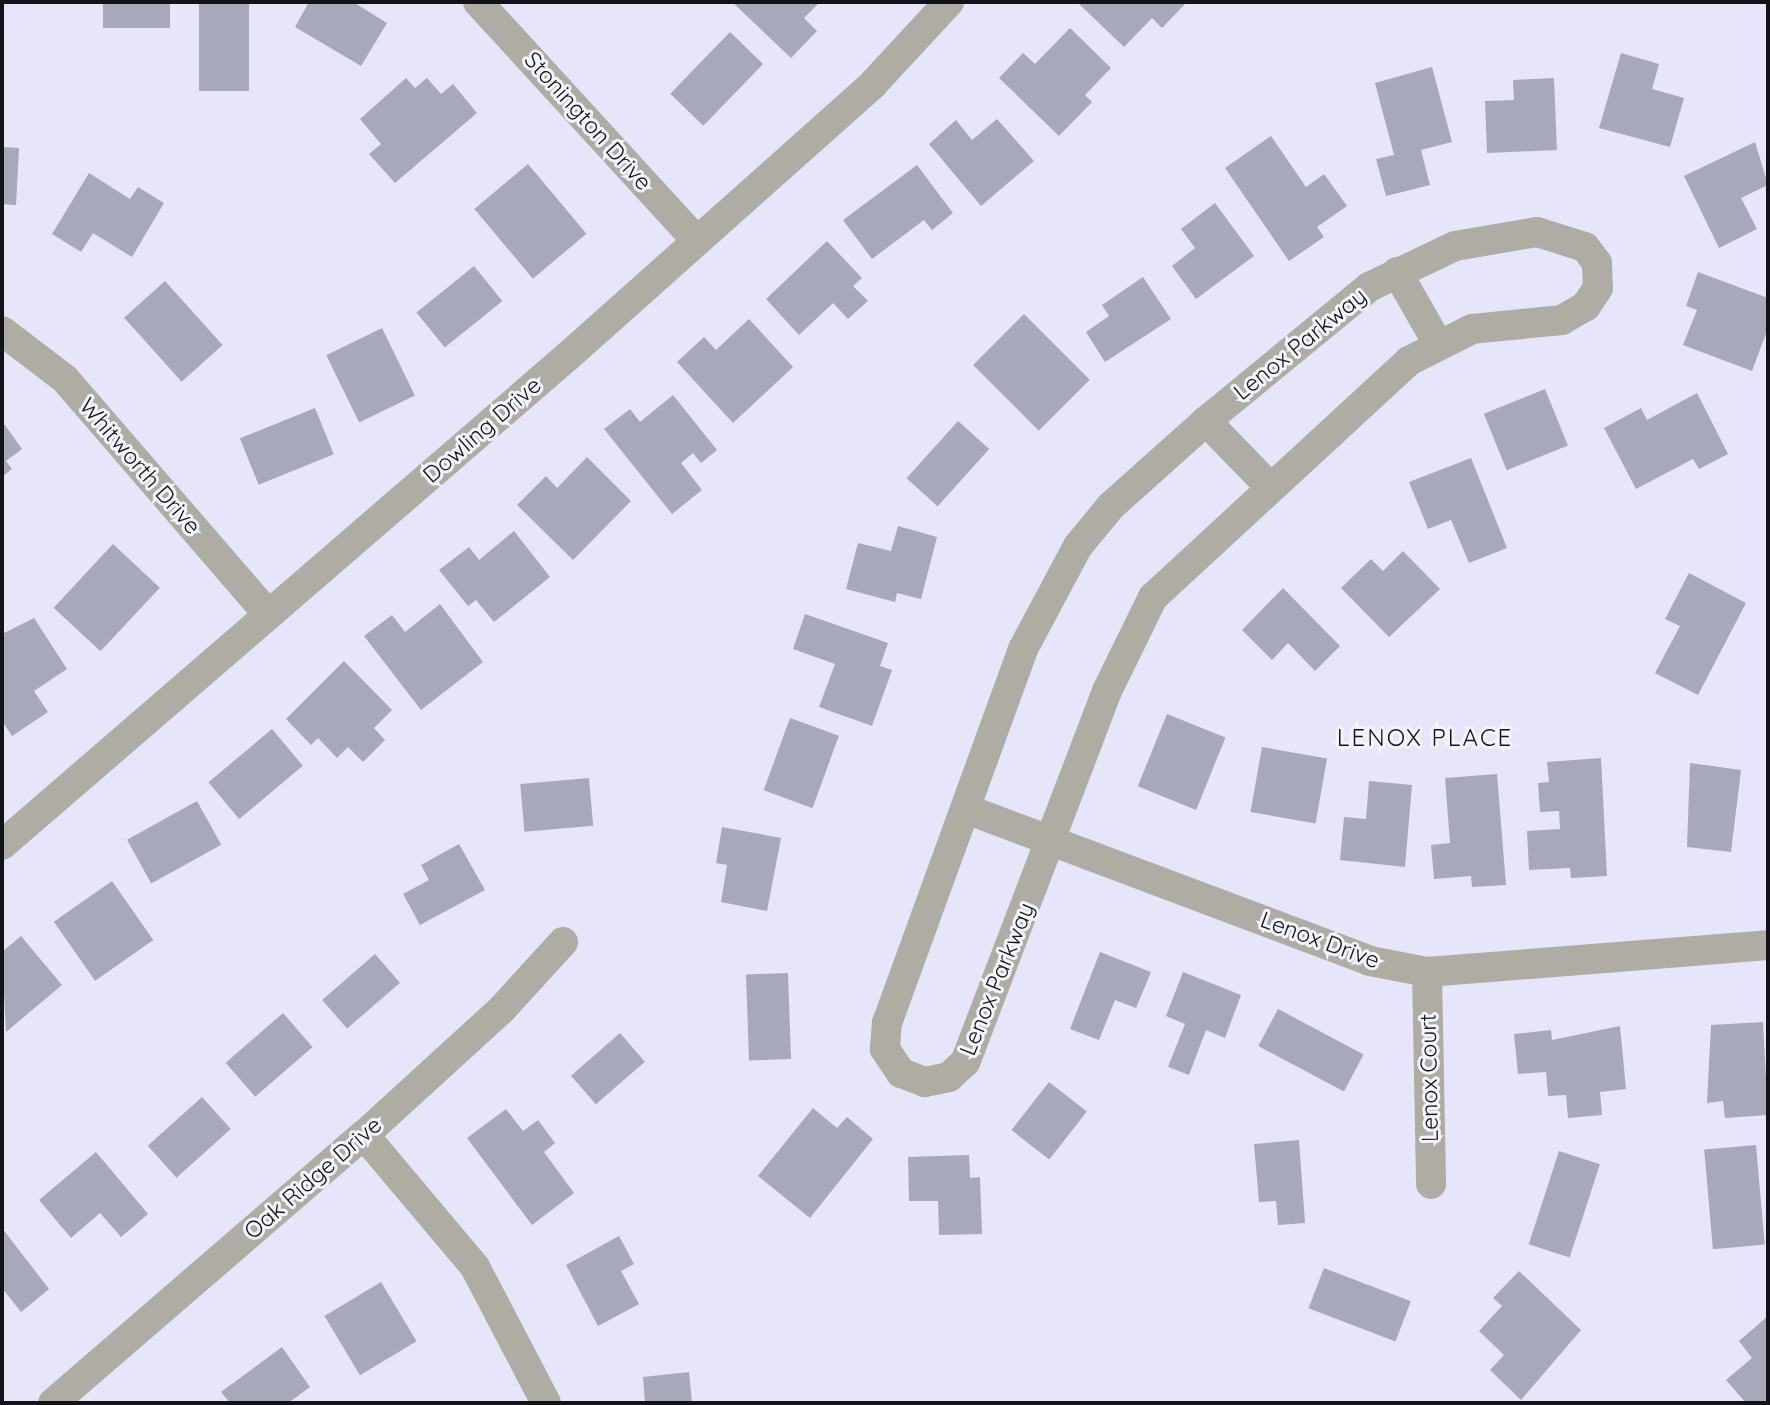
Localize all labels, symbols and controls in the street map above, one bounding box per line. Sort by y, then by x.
street label: Stonington Drive [519,46,657,196]
street label: Lenox Parkway [1228,282,1372,406]
street label: Dowling Drive [417,371,547,489]
street label: Whitworth Drive [73,392,207,540]
district label: LENOX PLACE [1338,724,1512,752]
street label: Lenox Parkway [954,898,1040,1060]
street label: Lenox Drive [1257,906,1383,974]
street label: Lenox Court [1414,1014,1444,1142]
street label: Oak Ridge Drive [239,1111,387,1245]

